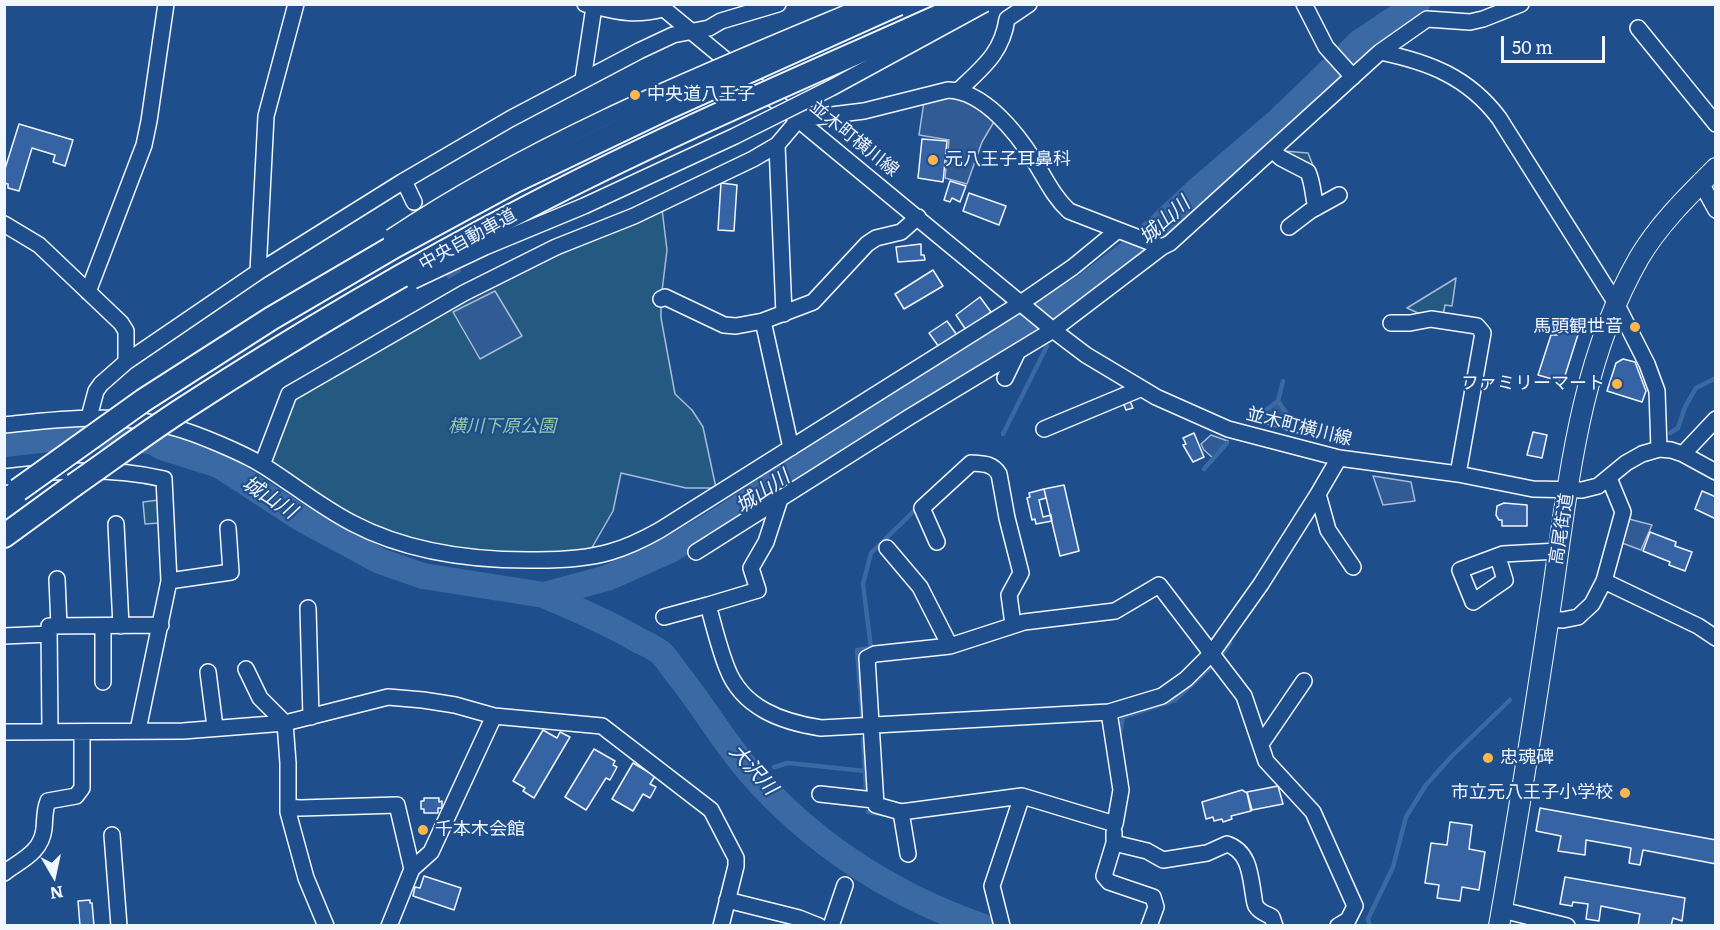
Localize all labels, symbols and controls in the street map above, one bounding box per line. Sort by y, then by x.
scale bar [1504,24,1608,62]
text: 50 m [1512,33,1553,60]
place label: 中央道八王子 [647,84,755,106]
marker: 中央道八王子 [628,88,642,102]
street label: 並木町横川線 [805,97,903,181]
place label: 元八王子耳鼻科 [945,149,1071,171]
marker: 元八王子耳鼻科 [926,153,940,167]
water label: 城山川 [1135,192,1195,250]
street label: 中央自動車道 [416,204,520,276]
place label: 馬頭観世音 [1533,316,1623,338]
marker: 馬頭観世音 [1628,320,1642,334]
place label: ファミリーマート [1461,373,1605,395]
marker: ファミリーマート [1610,377,1624,391]
street label: 並木町横川線 [1244,403,1354,451]
park label: 横川下原公園 [448,416,556,438]
water label: 城山川 [731,465,795,519]
water label: 城山川 [237,472,301,524]
street label: 高尾街道 [1546,492,1578,566]
water label: 大沢川 [724,740,782,800]
place label: 忠魂碑 [1500,747,1554,769]
marker: 忠魂碑 [1481,751,1495,765]
place label: 市立元八王子小学校 [1451,782,1613,804]
marker: 市立元八王子小学校 [1618,786,1632,800]
place label: 千本木会館 [435,819,525,841]
marker: 千本木会館 [416,823,430,837]
north arrow [24,846,84,906]
text: N [48,881,65,907]

